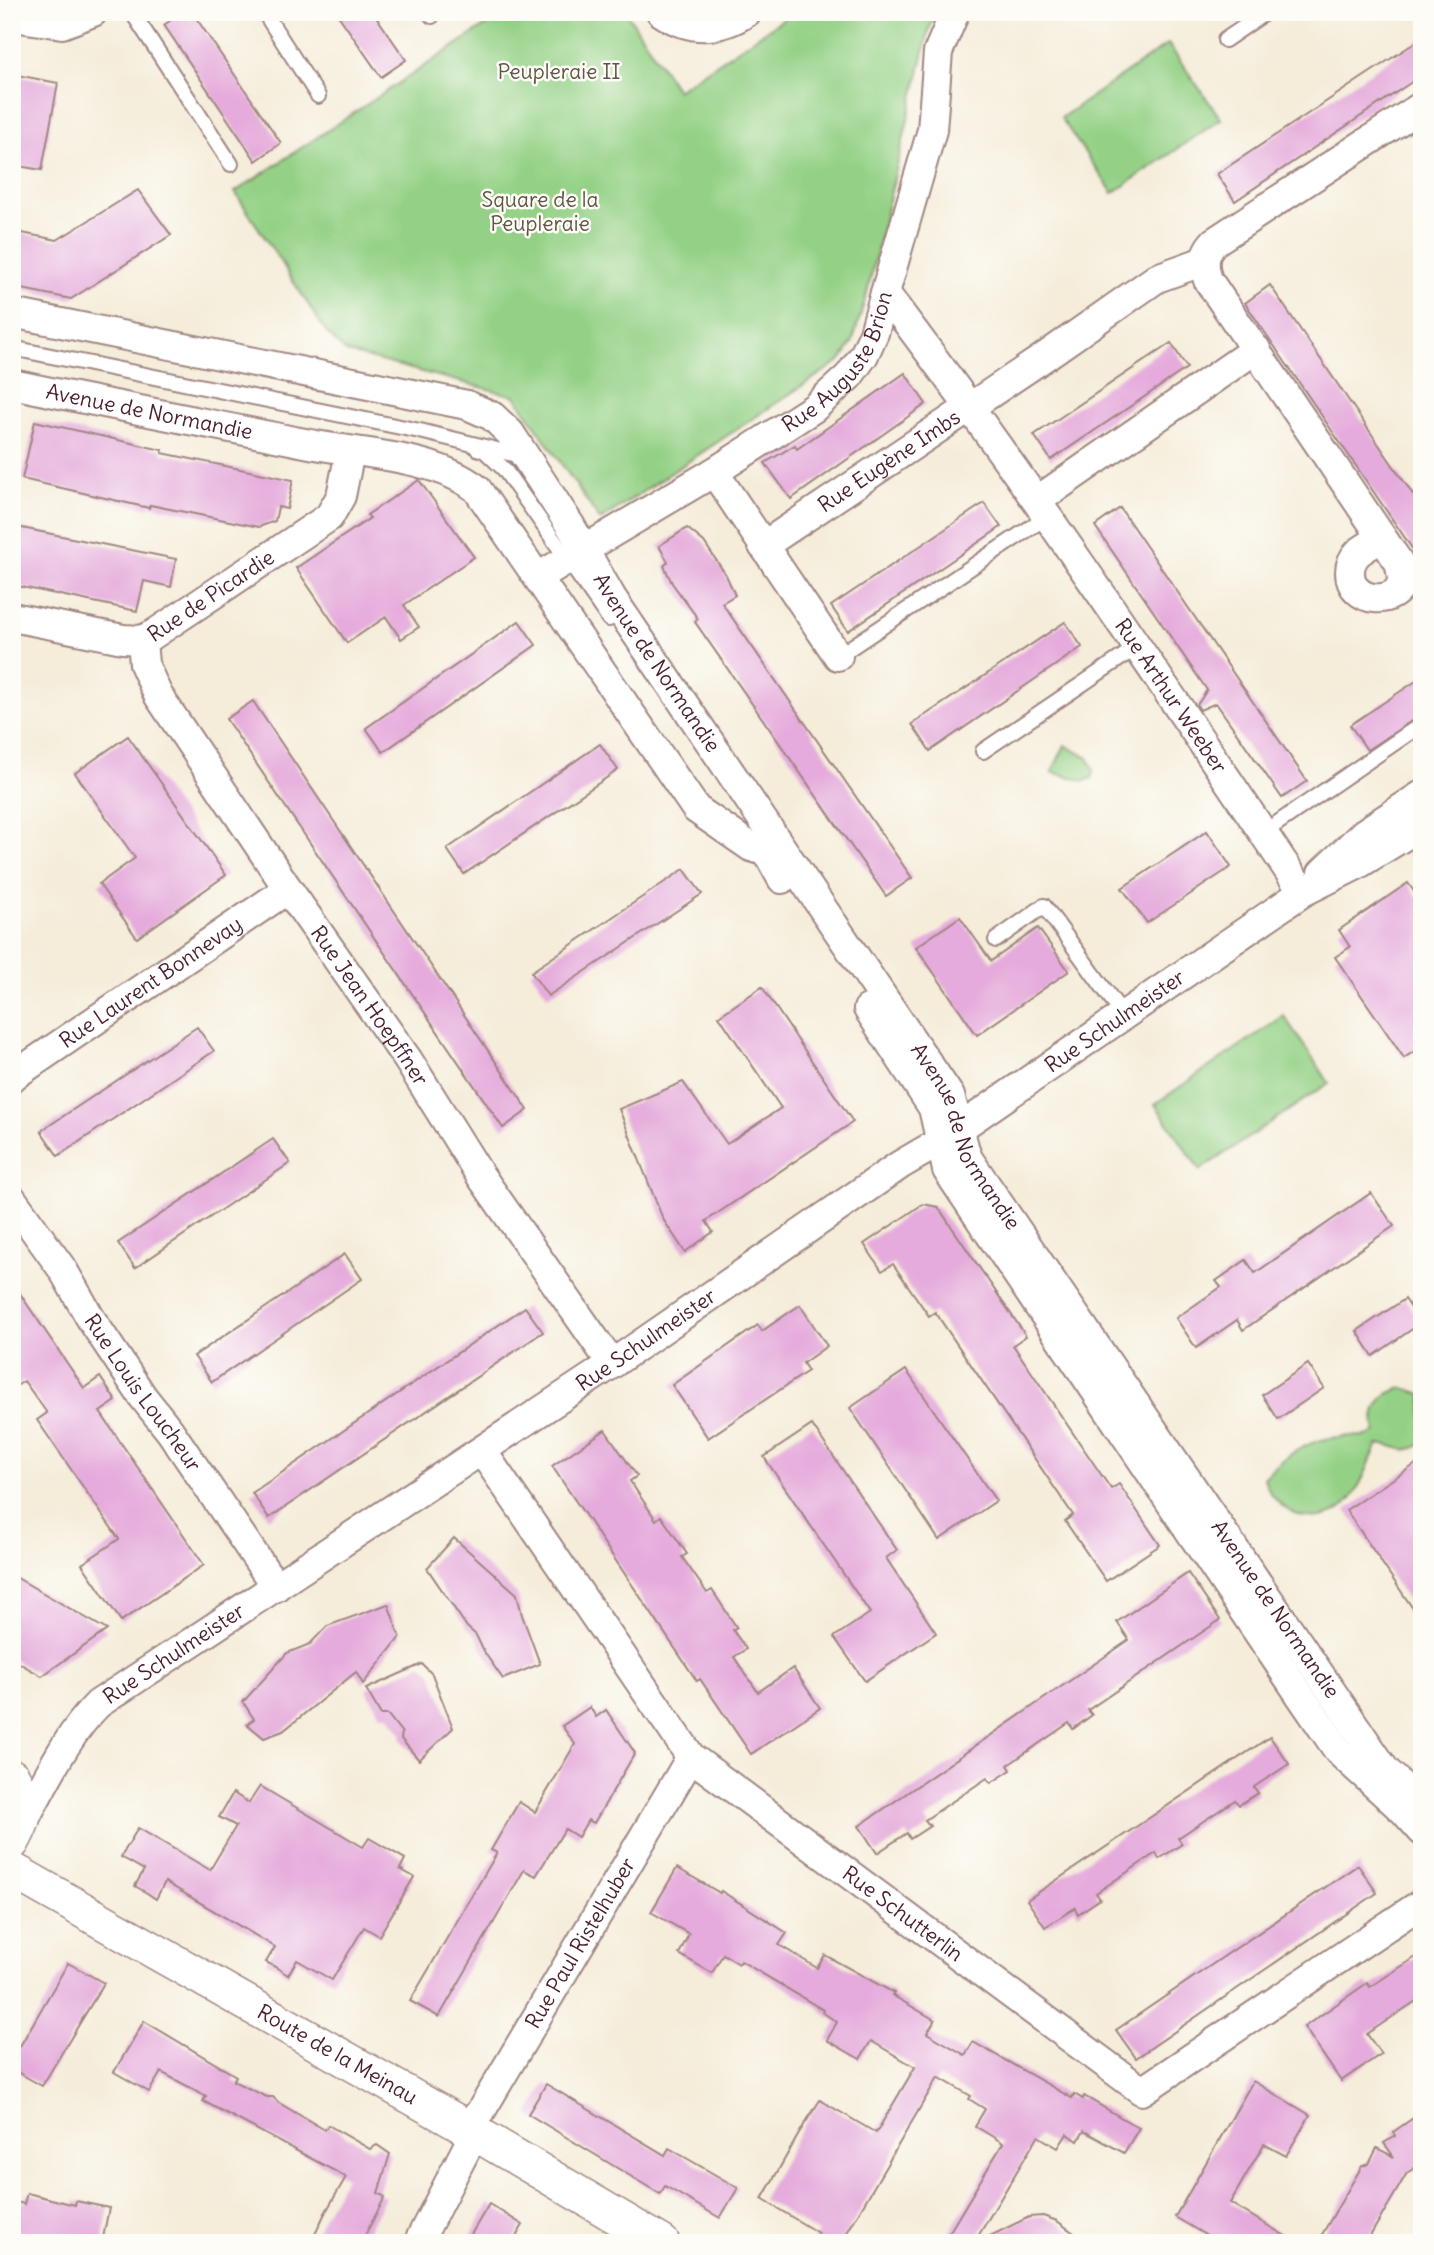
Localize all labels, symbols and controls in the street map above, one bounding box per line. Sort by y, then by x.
park label: Peupleraie II [497,58,621,85]
park label: Square de la Peupleraie [482,186,598,237]
street label: Rue Auguste Brion [777,288,898,438]
street label: Avenue de Normandie [44,377,255,445]
street label: Rue Eugène Imbs [812,403,965,518]
street label: Rue de Picardie [142,544,279,648]
street label: Avenue de Normandie [588,568,727,757]
street label: Rue Arthur Weeber [1109,613,1233,779]
street label: Rue Laurent Bonnevay [54,910,247,1054]
street label: Rue Jean Hoepffner [305,920,435,1091]
street label: Rue Schulmeister [1039,963,1190,1079]
street label: Avenue de Normandie [905,1038,1027,1235]
street label: Rue Schulmeister [571,1282,721,1397]
street label: Rue Louis Loucheur [78,1309,208,1477]
street label: Avenue de Normandie [1206,1515,1346,1703]
street label: Rue Schulmeister [98,1597,250,1710]
street label: Rue Paul Ristelhuber [519,1852,641,2033]
street label: Rue Schutterlin [837,1860,969,1967]
street label: Route de la Meinau [253,1998,423,2110]

